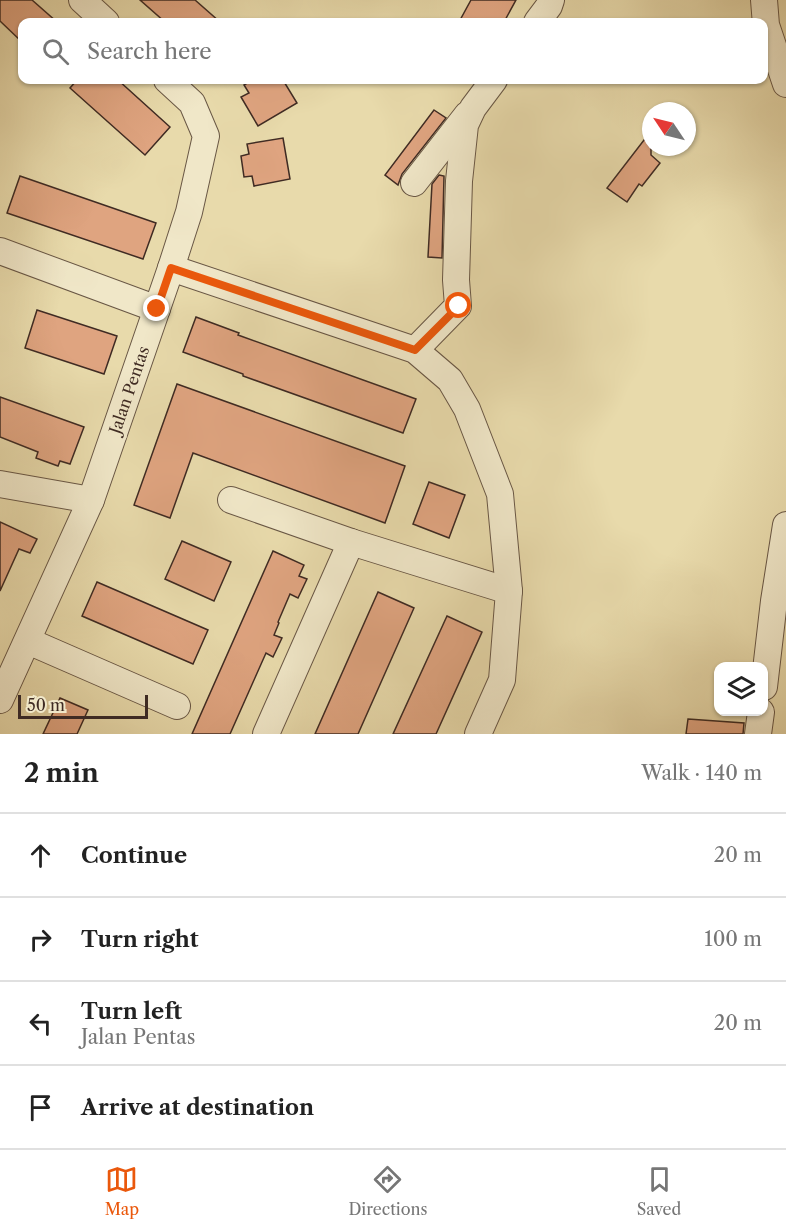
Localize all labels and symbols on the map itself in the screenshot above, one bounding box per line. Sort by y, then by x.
north arrow [642,102,696,156]
route start [445,292,471,318]
route end [143,295,169,321]
street label: Jalan Pentas [104,343,153,439]
scale bar [18,692,148,720]

